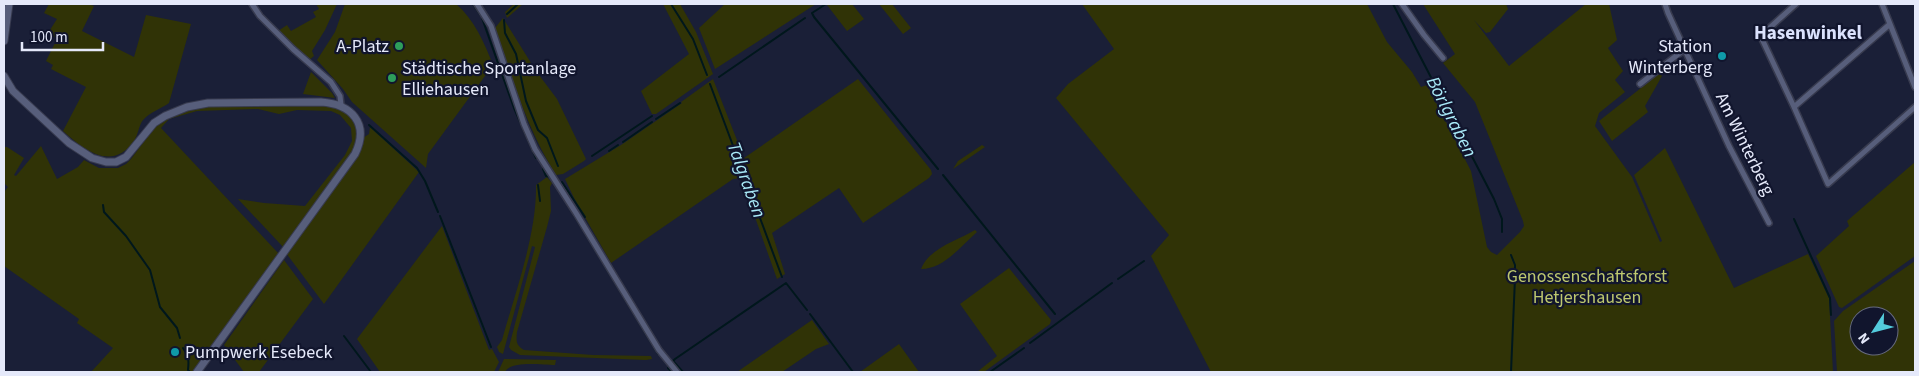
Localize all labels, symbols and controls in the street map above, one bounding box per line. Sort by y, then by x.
scale bar [22,20,104,52]
district label: Hasenwinkel [1754,20,1863,47]
text: 100 m [30,27,68,48]
place label: A-Platz [336,34,389,59]
place label: Station Winterberg [1629,34,1712,80]
marker: A-Platz [393,40,405,52]
marker: Station Winterberg [1716,50,1728,62]
place label: Städtische Sportanlage Elliehausen [402,56,576,102]
marker: Städtische Sportanlage Elliehausen [386,72,398,84]
water label: Börlgraben [1419,72,1483,162]
street label: Am Winterberg [1709,88,1781,200]
water label: Talgraben [720,138,772,222]
park label: Genossenschaftsforst Hetjershausen [1507,264,1667,310]
north arrow [1849,306,1899,356]
text: N [1853,328,1875,348]
place label: Pumpwerk Esebeck [185,340,332,365]
marker: Pumpwerk Esebeck [169,346,181,358]

